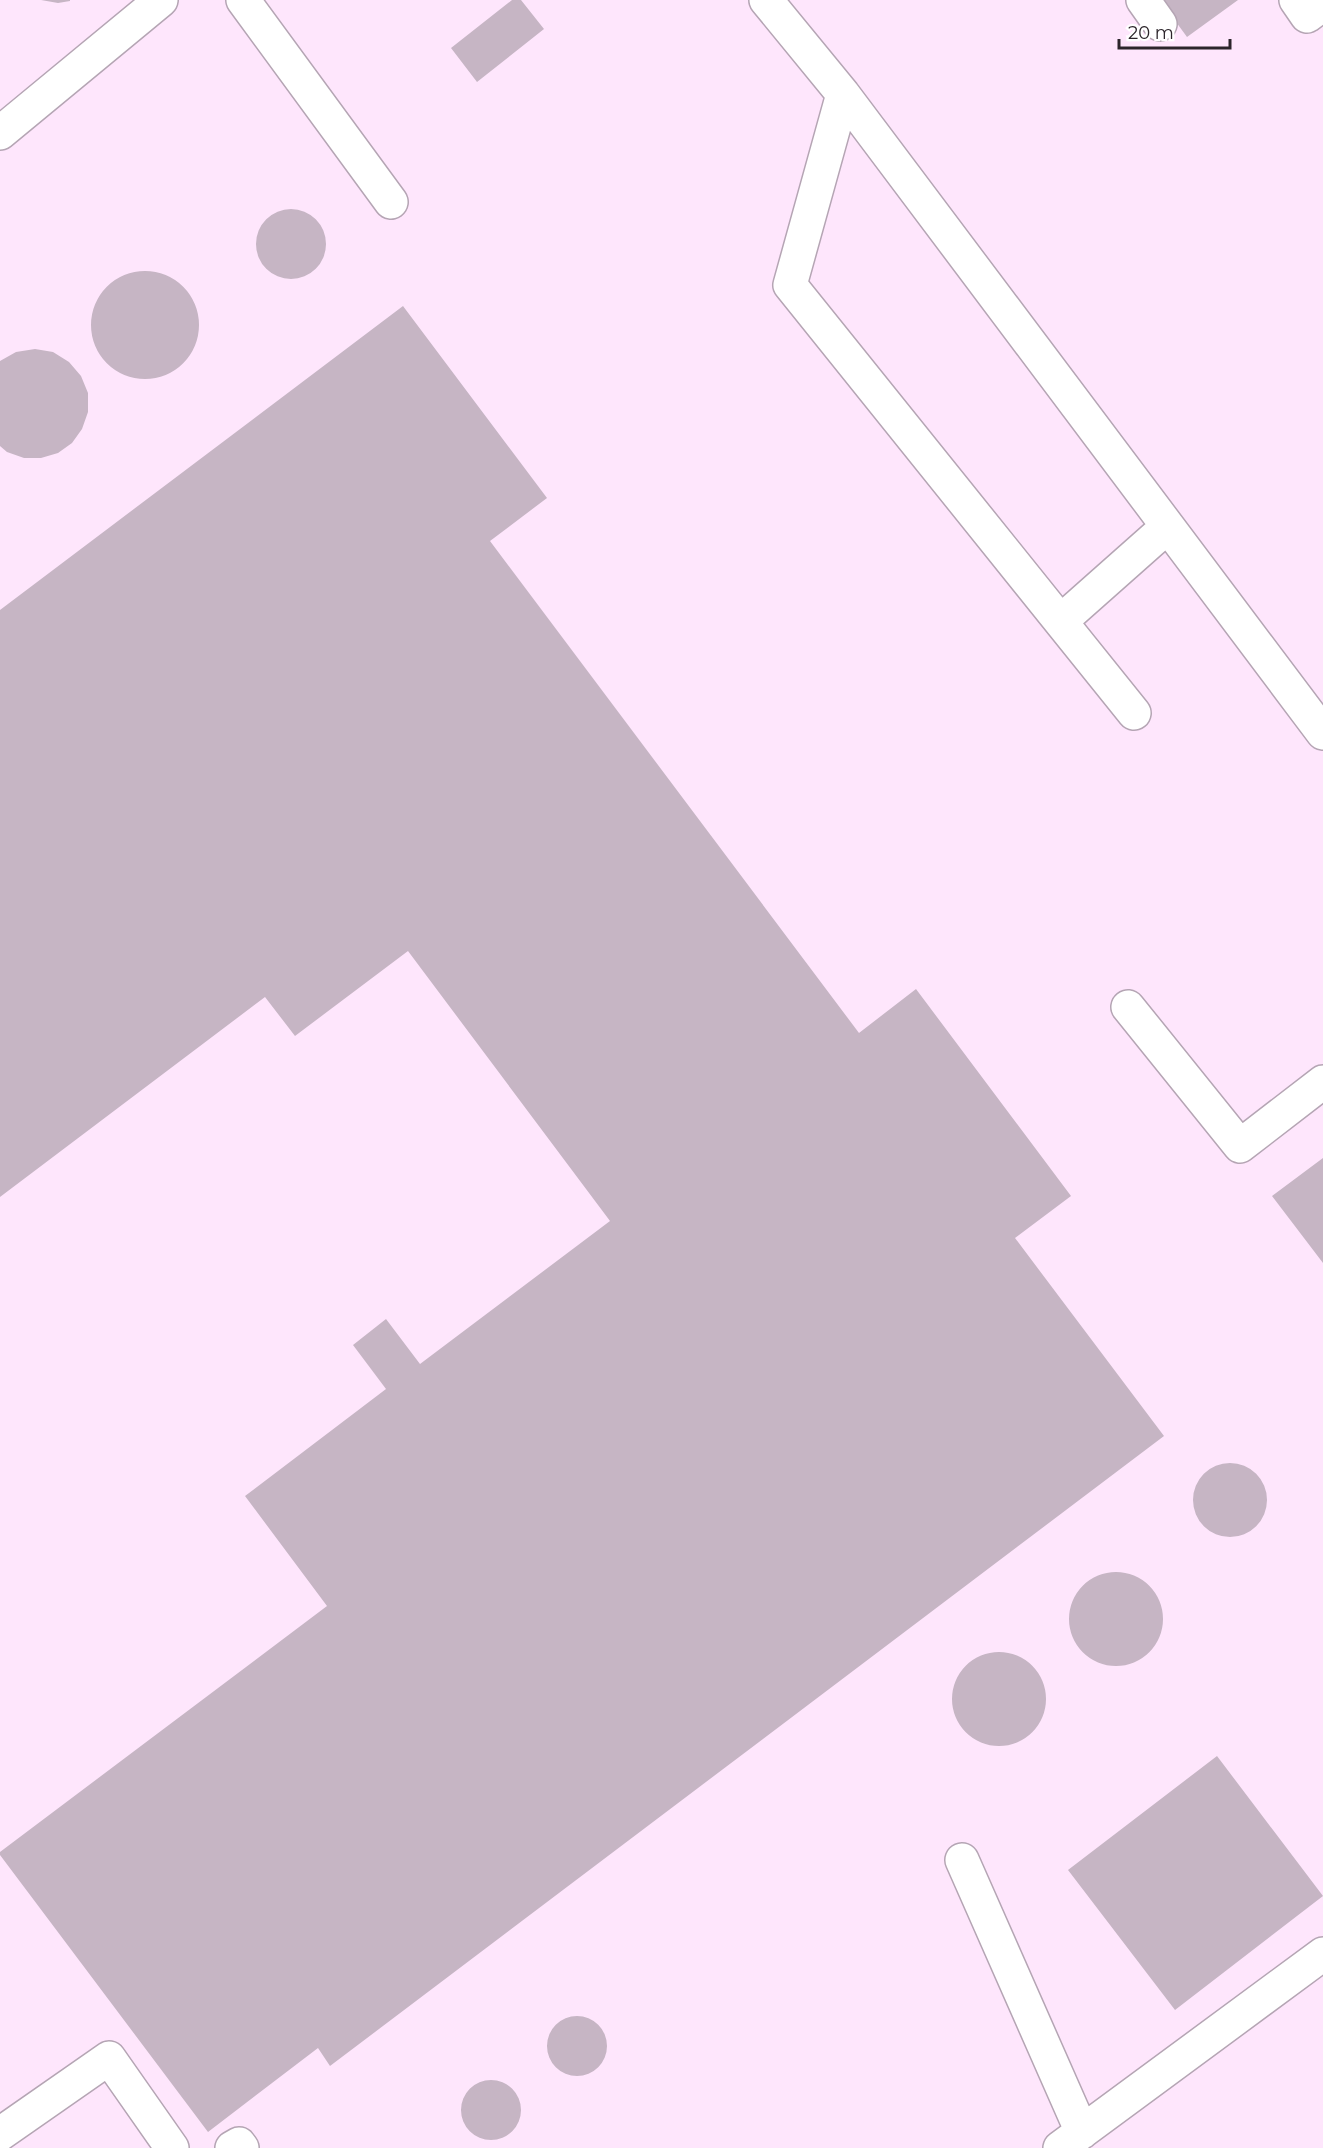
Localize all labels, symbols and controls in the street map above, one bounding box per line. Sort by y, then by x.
scale bar [1119,12,1230,50]
text: 20 m [1128,22,1174,44]

